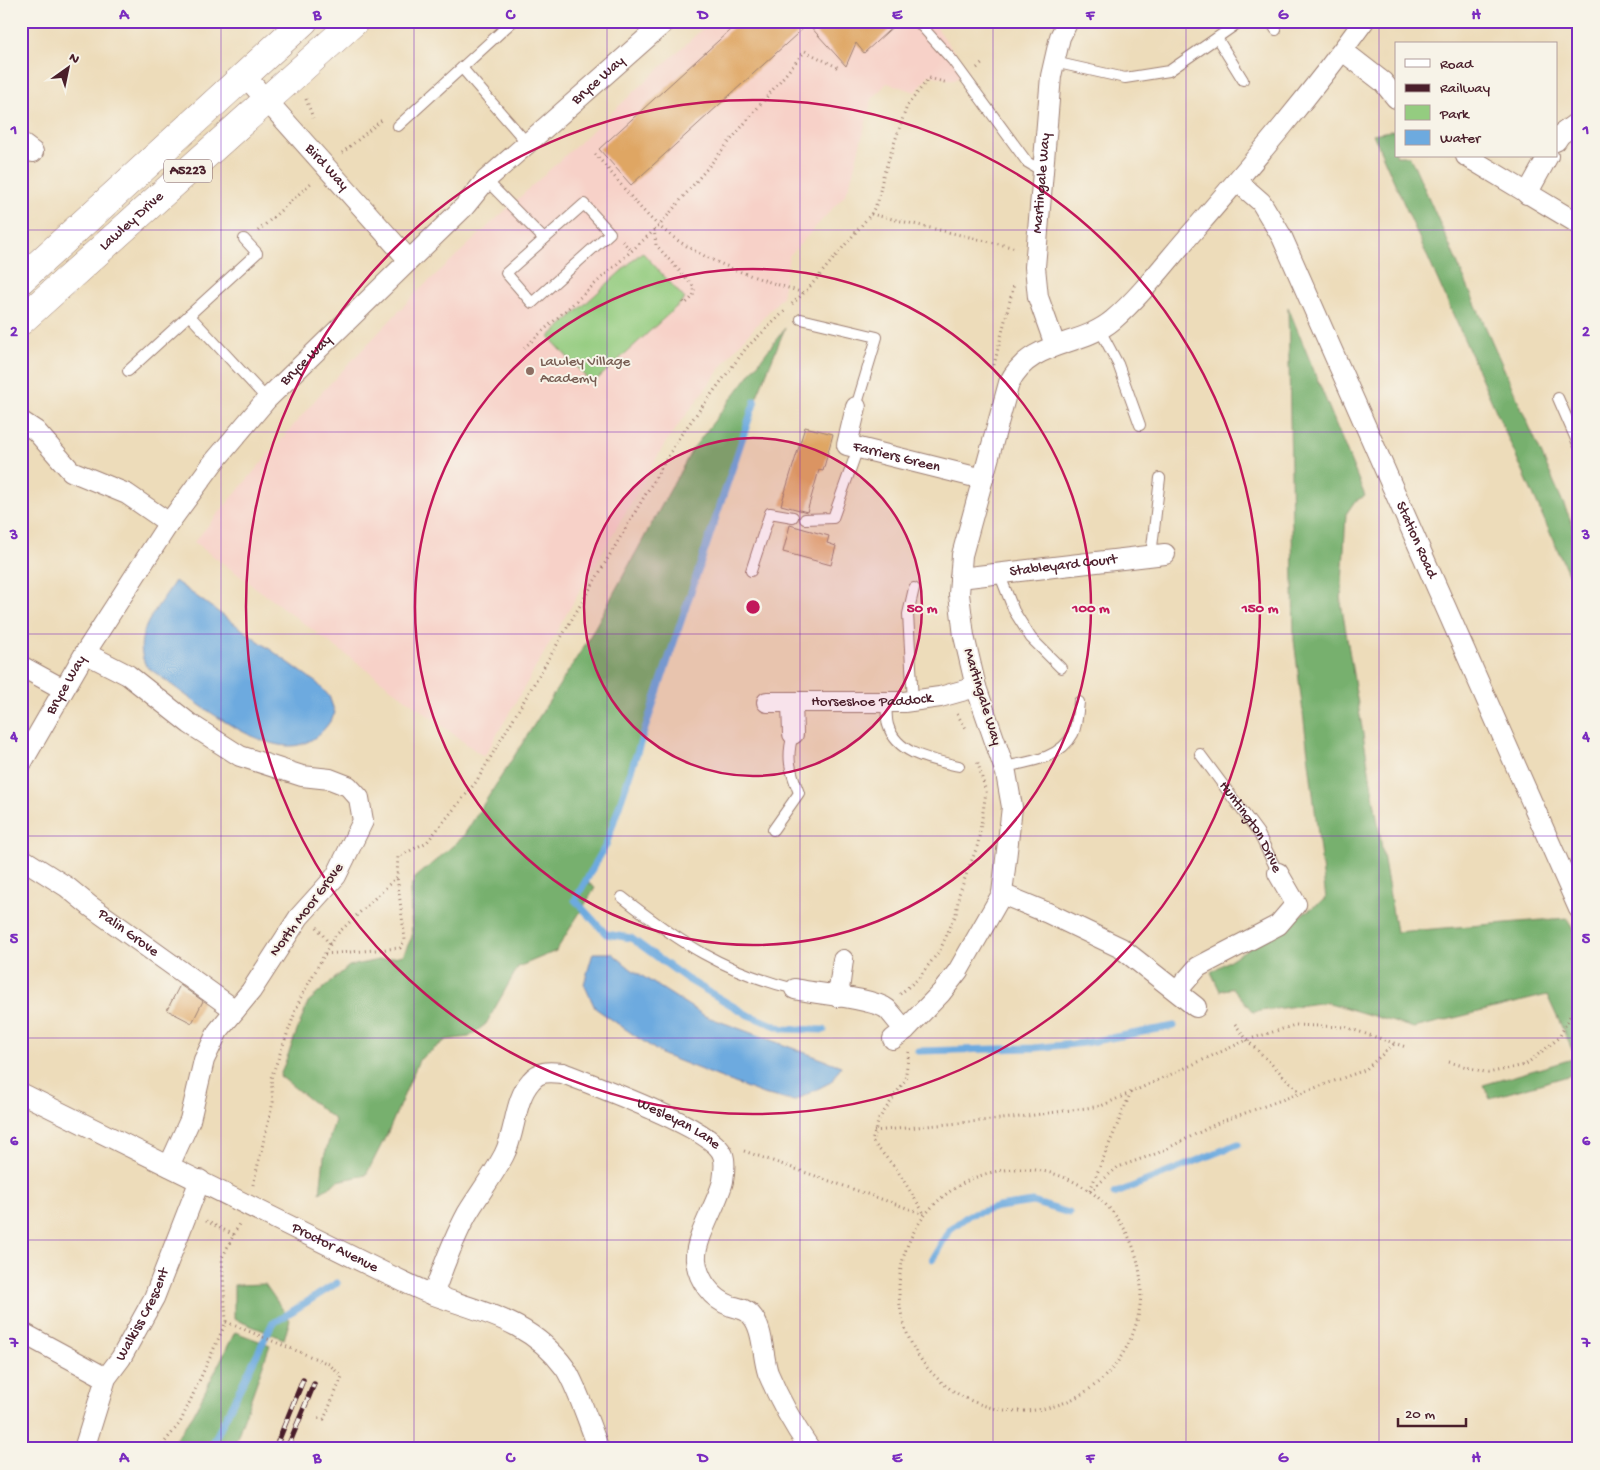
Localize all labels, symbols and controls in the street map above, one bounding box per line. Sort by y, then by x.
text: A [118,7,130,26]
text: B [312,7,322,26]
text: C [505,7,516,26]
text: D [696,7,709,26]
text: E [892,7,903,26]
text: F [1085,7,1096,26]
text: G [1278,7,1289,26]
text: H [1471,7,1481,26]
north arrow [42,42,92,92]
legend [1395,42,1558,158]
text: N [65,50,82,69]
street label: Bryce Way [567,52,629,110]
text: Road [1440,56,1474,74]
text: Railway [1440,80,1491,98]
text: Park [1439,106,1470,124]
text: 1 [10,122,17,141]
text: 1 [1582,122,1589,141]
text: Water [1440,130,1482,148]
street label: Martingale Way [1029,132,1055,234]
street label: Bird Way [300,139,353,195]
road number: A5223 [164,160,212,182]
street label: Lawley Drive [96,188,168,255]
text: 2 [10,324,18,343]
text: 2 [1582,324,1590,343]
street label: Bryce Way [276,331,336,391]
place label: Lawley Village Academy [540,353,630,388]
marker: Lawley Village Academy [524,365,536,377]
street label: Farriers Green [850,438,942,477]
street label: Station Road [1391,499,1441,582]
text: 3 [9,527,18,546]
text: 3 [1581,527,1590,546]
street label: Stableyard Court [1009,550,1120,581]
centre of rings [744,598,762,616]
text: 50 m [907,600,938,618]
text: 100 m [1071,600,1110,618]
text: 150 m [1241,600,1279,618]
street label: Martingale Way [959,646,1005,748]
street label: Bryce Way [42,652,91,719]
street label: Horseshoe Paddock [811,689,935,711]
text: 4 [9,729,18,748]
text: 4 [1581,729,1590,748]
street label: Huntington Drive [1215,778,1286,876]
street label: North Moor Grove [266,860,348,960]
street label: Palin Grove [93,905,162,961]
text: 5 [10,931,19,950]
text: 5 [1582,931,1591,950]
street label: Wesleyan Lane [634,1094,724,1154]
text: 6 [10,1133,19,1152]
text: 6 [1582,1133,1591,1152]
street label: Proctor Avenue [288,1219,381,1277]
street label: Walkiss Crescent [112,1264,174,1364]
text: 7 [9,1335,19,1354]
text: 7 [1581,1335,1591,1354]
scale bar [1398,1395,1465,1427]
text: 20 m [1405,1406,1435,1424]
text: A [118,1450,130,1469]
text: B [312,1450,322,1469]
text: C [505,1450,516,1469]
text: D [696,1450,709,1469]
text: E [892,1450,903,1469]
text: F [1085,1450,1096,1469]
text: G [1278,1450,1289,1469]
text: H [1471,1450,1481,1469]

